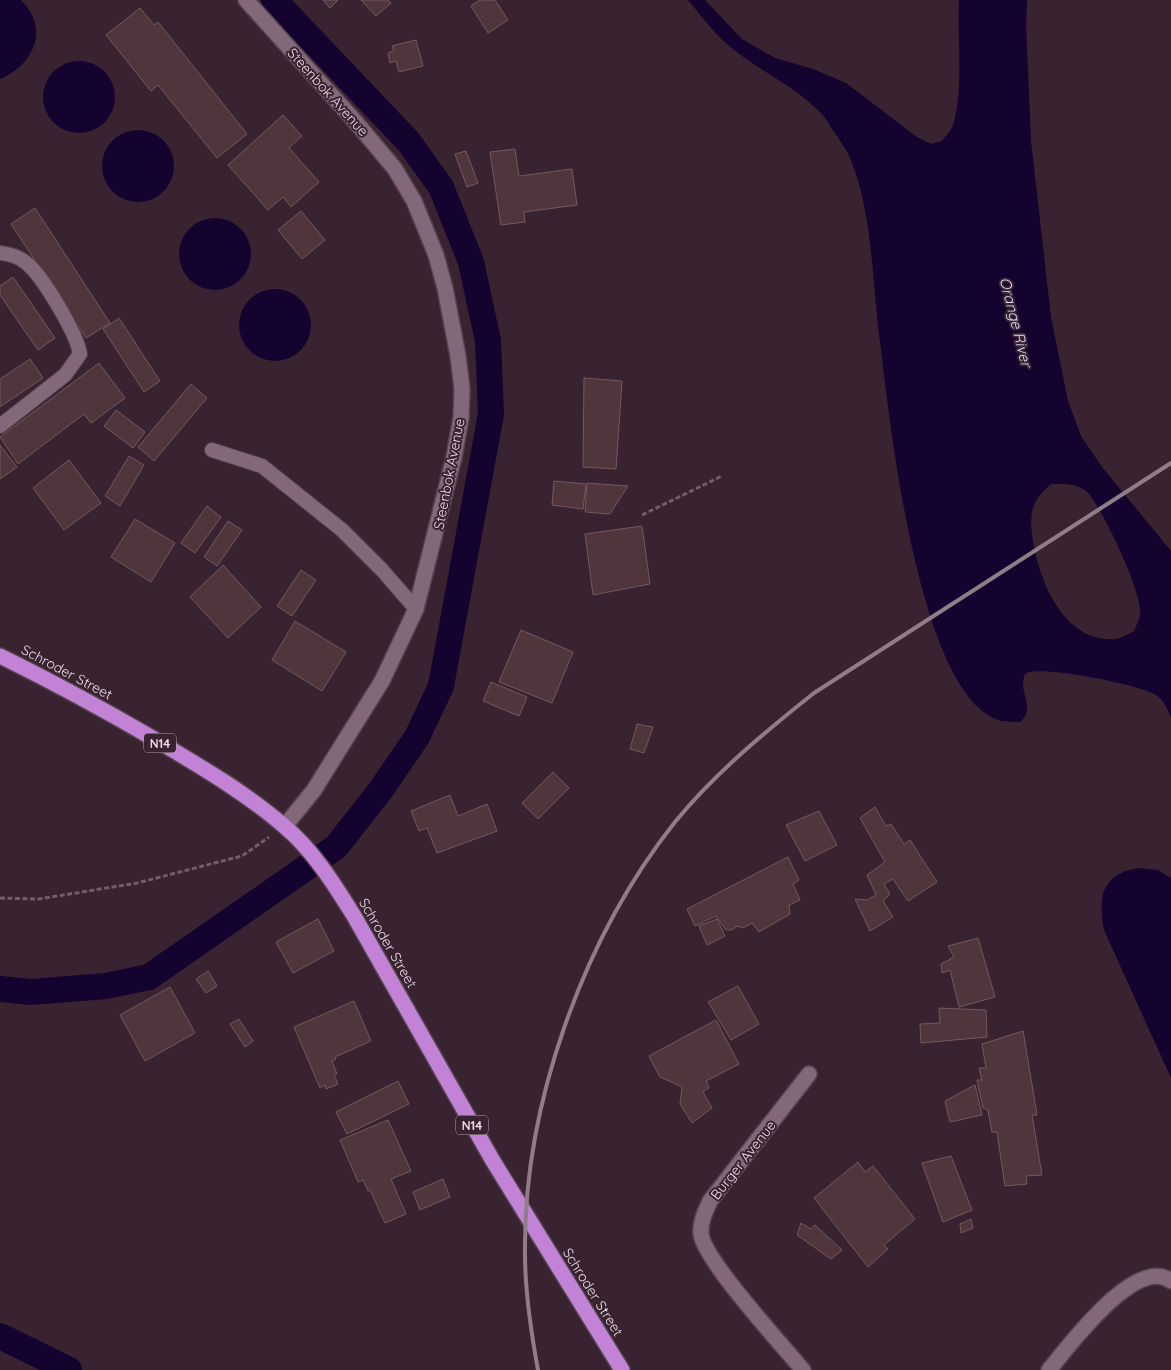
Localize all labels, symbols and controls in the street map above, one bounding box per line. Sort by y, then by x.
street label: Steenbok Avenue [284,44,372,140]
water label: Orange River [996,275,1037,371]
street label: Steenbok Avenue [429,417,469,531]
street label: Schroder Street [18,640,116,704]
road number: N14 [144,734,176,752]
street label: Schroder Street [355,895,421,991]
road number: N14 [456,1116,488,1134]
street label: Burger Avenue [706,1117,780,1203]
street label: Schroder Street [559,1245,627,1340]

